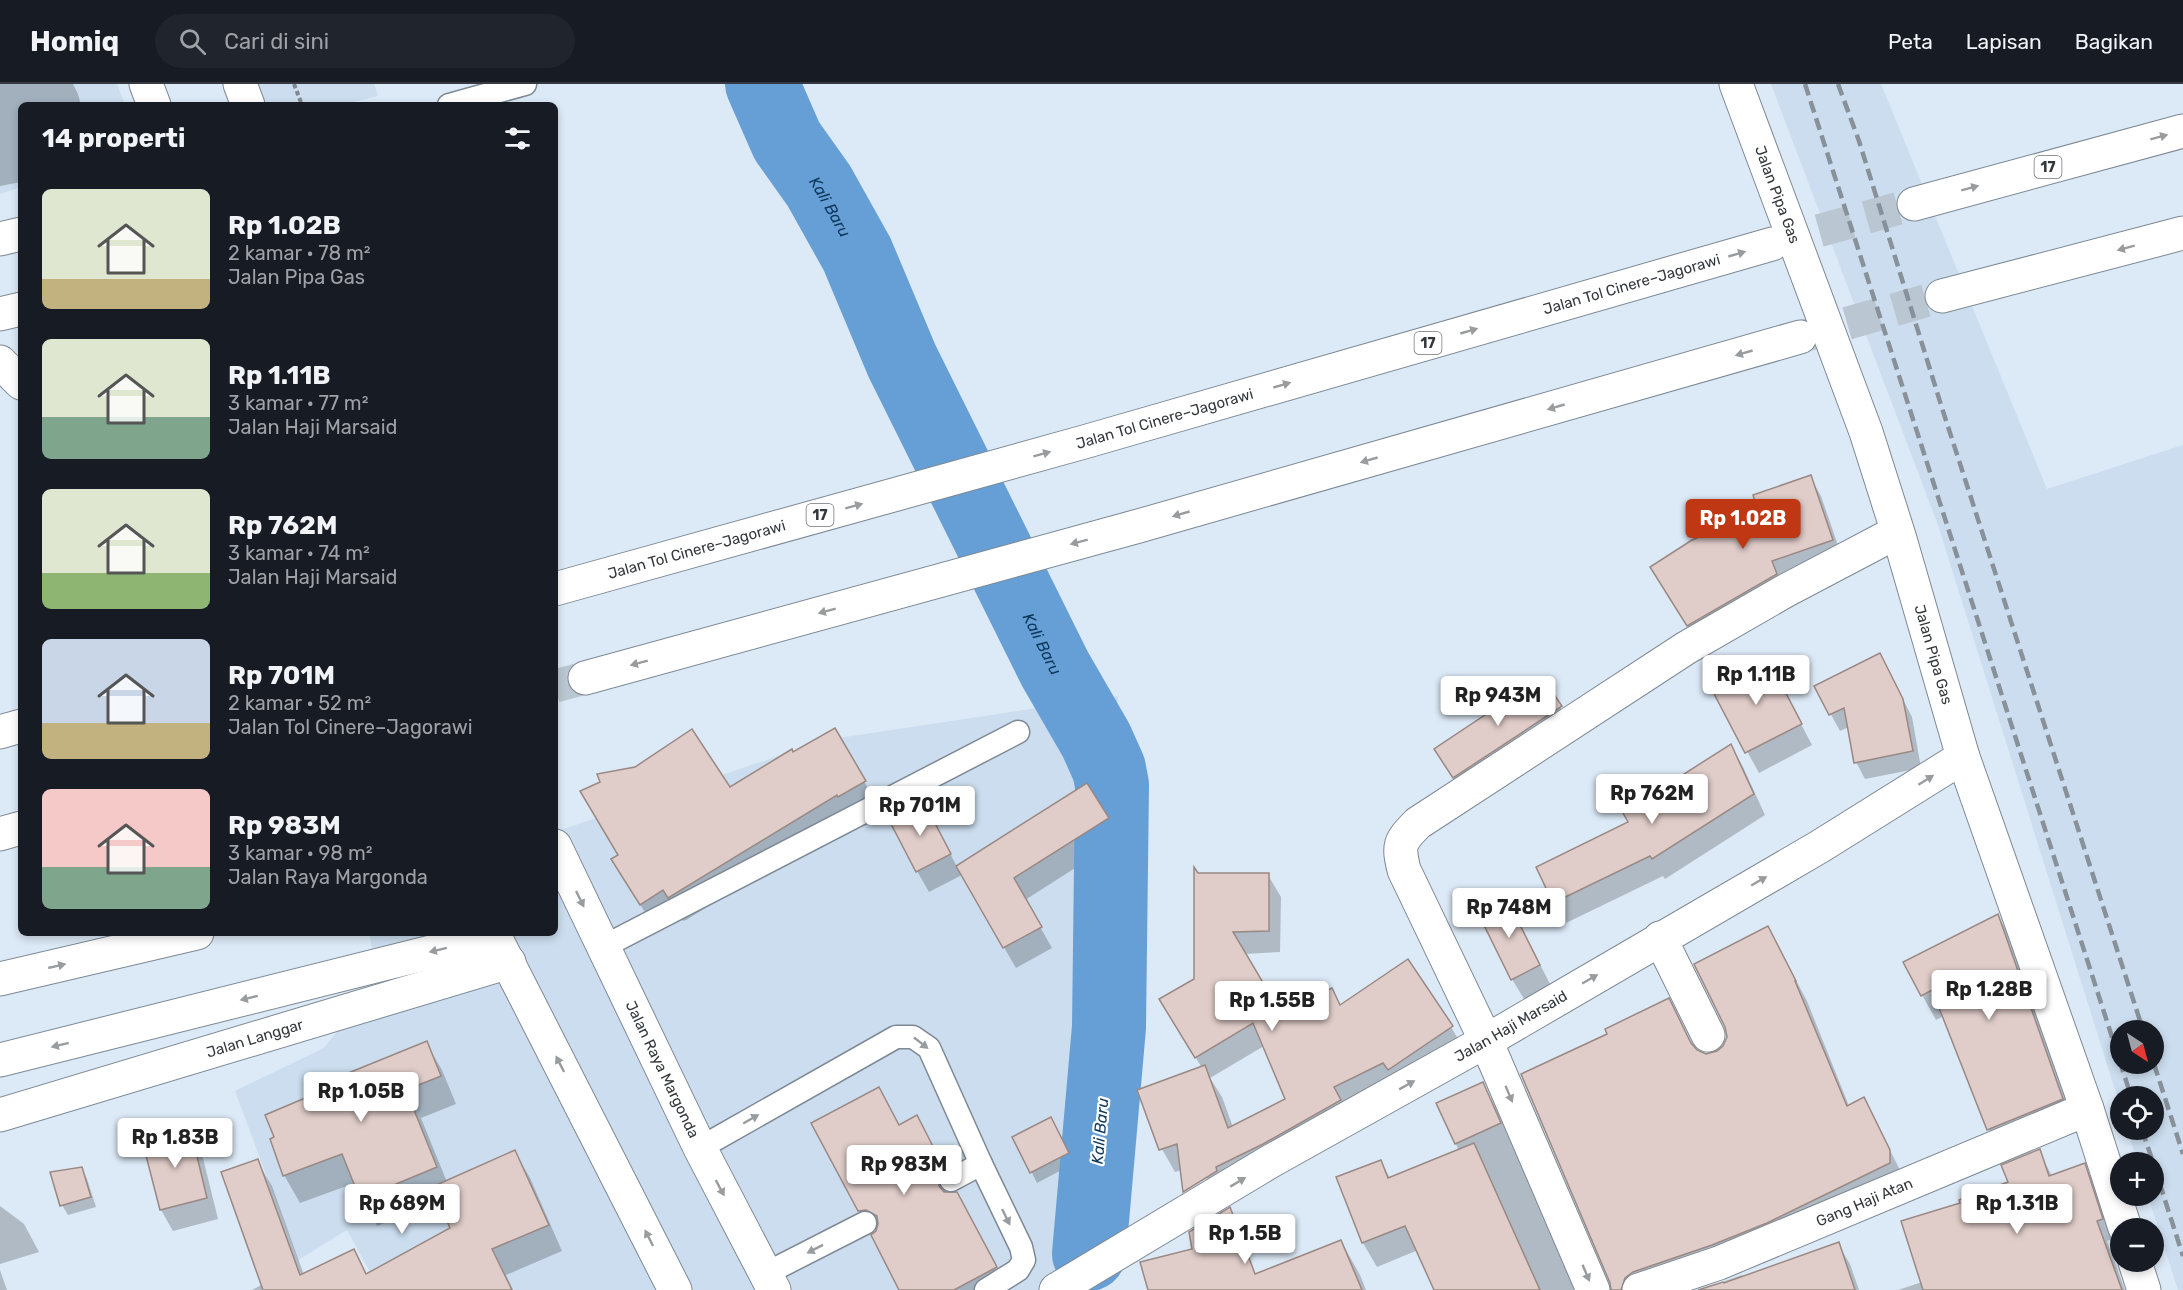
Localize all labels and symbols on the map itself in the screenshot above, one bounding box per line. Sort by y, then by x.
one-way arrow [2149,132,2168,142]
street label: Jalan Pipa Gas [1751,143,1804,246]
road number: 17 [2034,156,2062,178]
water label: Kali Baru [806,173,855,241]
one-way arrow [1961,183,1979,193]
one-way arrow [2117,244,2135,253]
one-way arrow [1728,249,1746,258]
street label: Jalan Tol Cinere–Jagorawi [1541,250,1722,318]
one-way arrow [1460,326,1478,336]
road number: 17 [1414,332,1442,354]
one-way arrow [1735,349,1753,358]
one-way arrow [1273,380,1291,389]
street label: Jalan Tol Cinere–Jagorawi [1074,385,1255,453]
one-way arrow [1547,403,1565,412]
one-way arrow [1033,449,1051,458]
one-way arrow [1360,456,1378,465]
pin: Rp 1.02B [1681,499,1805,550]
one-way arrow [845,501,863,510]
road number: 17 [806,504,834,526]
one-way arrow [1172,509,1190,519]
street label: Jalan Tol Cinere–Jagorawi [606,516,788,583]
one-way arrow [1070,538,1088,547]
street label: Jalan Pipa Gas [1910,603,1956,707]
one-way arrow [817,607,836,617]
water label: Kali Baru [1019,610,1066,678]
pin: Rp 1.11B [1694,655,1818,706]
one-way arrow [629,659,647,668]
pin: Rp 943M [1443,676,1553,727]
pin: Rp 762M [1597,774,1707,825]
one-way arrow [1918,775,1934,786]
pin: Rp 701M [865,786,975,837]
one-way arrow [1751,876,1768,886]
pin: Rp 748M [1454,888,1564,939]
one-way arrow [576,890,585,907]
one-way arrow [429,946,447,956]
one-way arrow [48,961,67,970]
pin: Rp 1.28B [1927,970,2051,1021]
one-way arrow [1582,974,1599,984]
pin: Rp 1.55B [1210,981,1334,1032]
street label: Jalan Haji Marsaid [1451,987,1571,1066]
one-way arrow [240,993,258,1003]
street label: Jalan Raya Margonda [622,998,703,1141]
street label: Jalan Langgar [204,1015,306,1061]
north arrow [2110,1020,2164,1074]
one-way arrow [913,1037,929,1050]
one-way arrow [51,1041,69,1051]
one-way arrow [556,1055,566,1073]
pin: Rp 1.05B [299,1072,423,1123]
one-way arrow [1399,1080,1416,1090]
one-way arrow [1504,1086,1514,1104]
water label: Kali Baru [1088,1097,1112,1165]
one-way arrow [742,1114,759,1124]
pin: Rp 1.83B [113,1118,237,1169]
pin: Rp 983M [849,1145,959,1196]
street label: Gang Haji Atan [1813,1174,1915,1230]
one-way arrow [1229,1176,1246,1187]
one-way arrow [716,1179,725,1196]
pin: Rp 689M [347,1184,457,1235]
pin: Rp 1.31B [1955,1184,2079,1235]
one-way arrow [1002,1209,1011,1226]
pin: Rp 1.5B [1190,1214,1300,1265]
one-way arrow [644,1229,653,1246]
one-way arrow [806,1243,824,1253]
one-way arrow [1581,1265,1591,1283]

